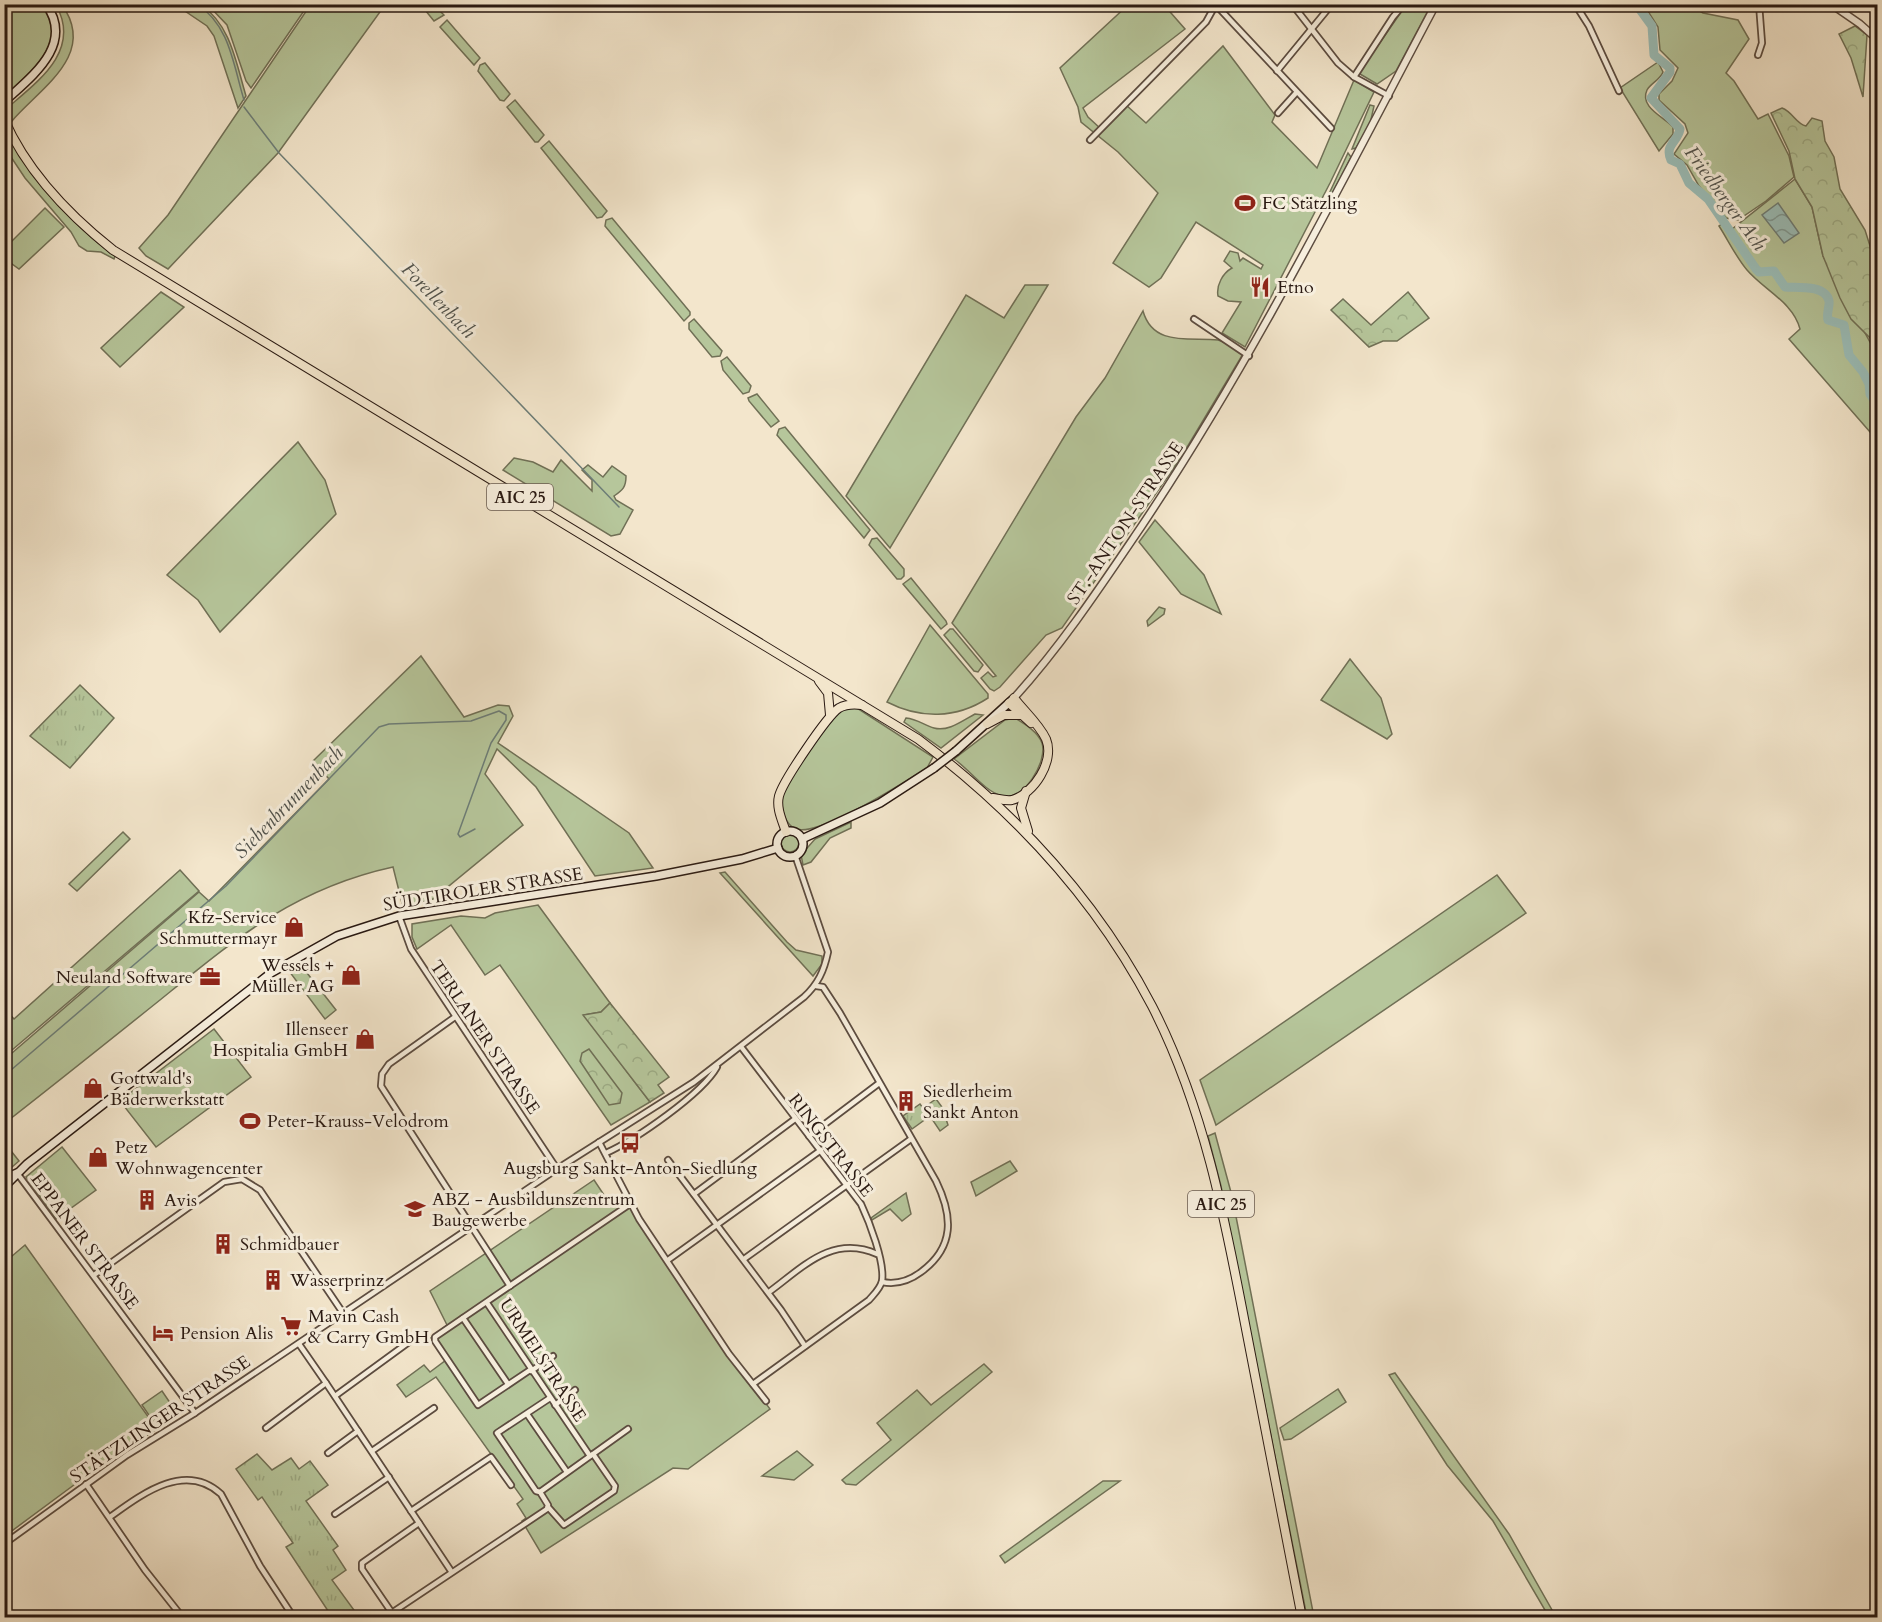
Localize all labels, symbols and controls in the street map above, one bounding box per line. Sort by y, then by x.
water label: Friedberger Ach [1678,140,1773,256]
sports icon: FC Stätzling [1233,191,1257,215]
place label: FC Stätzling [1262,191,1358,216]
water label: Forellenbach [396,256,482,345]
restaurant icon: Etno [1248,275,1272,299]
place label: Etno [1277,275,1314,300]
street label: ST.-ANTON-STRASSE [1061,437,1189,610]
road number: AIC 25 [487,484,553,510]
water label: Siebenbrunnenbach [228,740,349,864]
street label: SÜDTIROLER STRASSE [382,861,585,918]
place label: Kfz-Service Schmuttermayr [160,905,277,951]
shop icon: Kfz-Service Schmuttermayr [282,915,306,939]
place label: Wessels + Müller AG [251,953,334,999]
street label: TERLANER STRASSE [424,955,546,1119]
shop icon: Wessels + Müller AG [339,963,363,987]
place label: Neuland Software [56,965,193,990]
office icon: Neuland Software [198,965,222,989]
place label: Illenseer Hospitalia GmbH [213,1017,348,1063]
shop icon: Illenseer Hospitalia GmbH [353,1027,377,1051]
place label: Gottwald's Bäderwerkstatt [110,1066,224,1112]
shop icon: Gottwald's Bäderwerkstatt [81,1076,105,1100]
place label: Siedlerheim Sankt Anton [923,1079,1020,1125]
street label: RINGSTRASSE [782,1088,879,1202]
building icon: Siedlerheim Sankt Anton [894,1089,918,1113]
sports icon: Peter-Krauss-Velodrom [238,1109,262,1133]
place label: Peter-Krauss-Velodrom [267,1109,450,1134]
bus stop icon: Augsburg Sankt-Anton-Siedlung [618,1131,642,1155]
place label: Petz Wohnwagencenter [114,1135,263,1181]
shop icon: Petz Wohnwagencenter [86,1145,110,1169]
place label: Augsburg Sankt-Anton-Siedlung [503,1156,758,1181]
street label: EPPANER STRASSE [25,1168,144,1315]
place label: ABZ - Ausbildunszentrum Baugewerbe [432,1187,636,1233]
building icon: Avis [135,1188,159,1212]
place label: Avis [164,1188,197,1213]
road number: AIC 25 [1188,1191,1254,1217]
school or university icon: ABZ - Ausbildunszentrum Baugewerbe [403,1197,427,1221]
building icon: Schmidbauer [211,1232,235,1256]
place label: Schmidbauer [240,1232,339,1257]
building icon: Wasserprinz [261,1268,285,1292]
place label: Wasserprinz [289,1268,384,1293]
street label: URMELSTRASSE [493,1294,592,1427]
place label: Mavin Cash & Carry GmbH [308,1304,429,1350]
supermarket icon: Mavin Cash & Carry GmbH [279,1314,303,1338]
hotel icon: Pension Alis [151,1321,175,1345]
place label: Pension Alis [180,1321,273,1346]
street label: STÄTZLINGER STRASSE [65,1350,255,1489]

